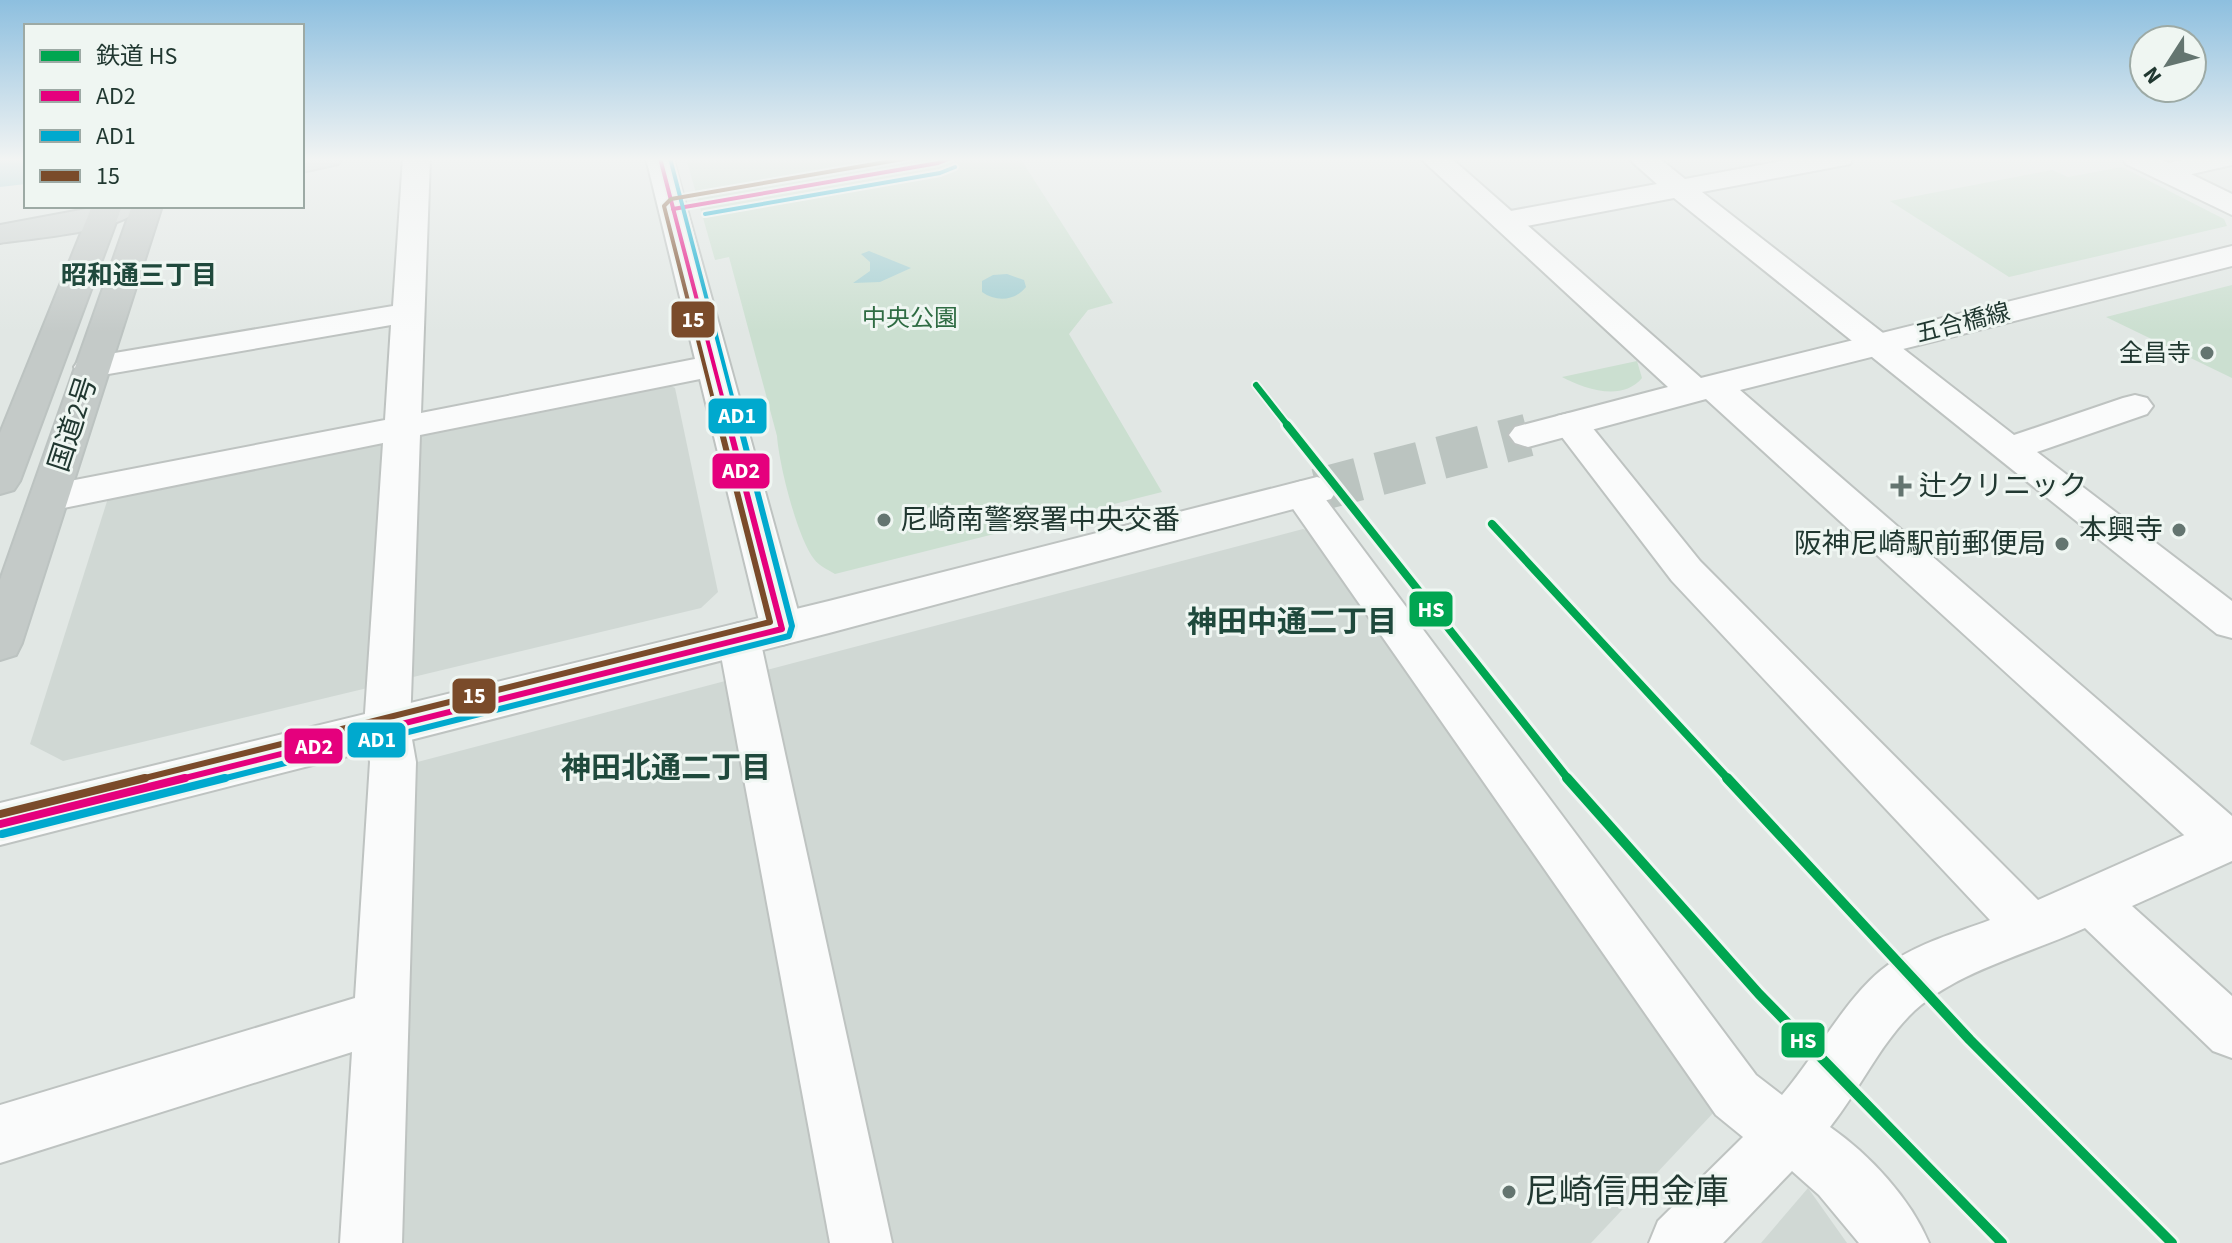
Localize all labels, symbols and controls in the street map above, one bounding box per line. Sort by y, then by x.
legend [24,24,304,208]
north arrow [2128,24,2208,104]
text: 鉄道 HS [96,39,177,74]
text: N [2135,60,2170,90]
text: AD2 [96,79,136,114]
text: AD1 [96,119,136,154]
text: 15 [96,159,120,194]
district label: 昭和通三丁目 [61,257,217,294]
street label: 五合橋線 [1912,294,2014,352]
line badge: 15 [670,300,716,339]
park label: 中央公園 [862,301,958,336]
text: 15 [681,304,705,336]
place label: 全昌寺 [2119,336,2191,371]
marker: 全昌寺 [2198,344,2216,362]
street label: 国道2号 [39,371,107,477]
line badge: AD1 [707,397,768,435]
text: AD1 [717,400,756,432]
line badge: AD2 [711,452,771,490]
text: AD2 [721,455,760,487]
place label: 辻クリニック [1919,466,2087,506]
marker: 辻クリニック [1890,475,1912,497]
place label: 尼崎南警察署中央交番 [900,500,1180,540]
place label: 本興寺 [2079,510,2163,550]
marker: 尼崎南警察署中央交番 [875,511,893,529]
marker: 本興寺 [2170,521,2188,539]
place label: 阪神尼崎駅前郵便局 [1794,524,2046,564]
marker: 阪神尼崎駅前郵便局 [2053,535,2071,553]
line badge: HS [1408,590,1454,628]
text: HS [1417,594,1445,626]
district label: 神田中通二丁目 [1187,601,1397,644]
line badge: 15 [451,677,497,715]
text: 15 [462,680,486,712]
line badge: AD1 [346,721,407,759]
text: AD1 [357,724,396,756]
line badge: AD2 [283,727,344,765]
text: AD2 [294,731,333,763]
district label: 神田北通二丁目 [561,747,771,790]
line badge: HS [1780,1021,1826,1059]
text: HS [1789,1025,1817,1057]
place label: 尼崎信用金庫 [1525,1168,1729,1217]
marker: 尼崎信用金庫 [1500,1183,1518,1201]

